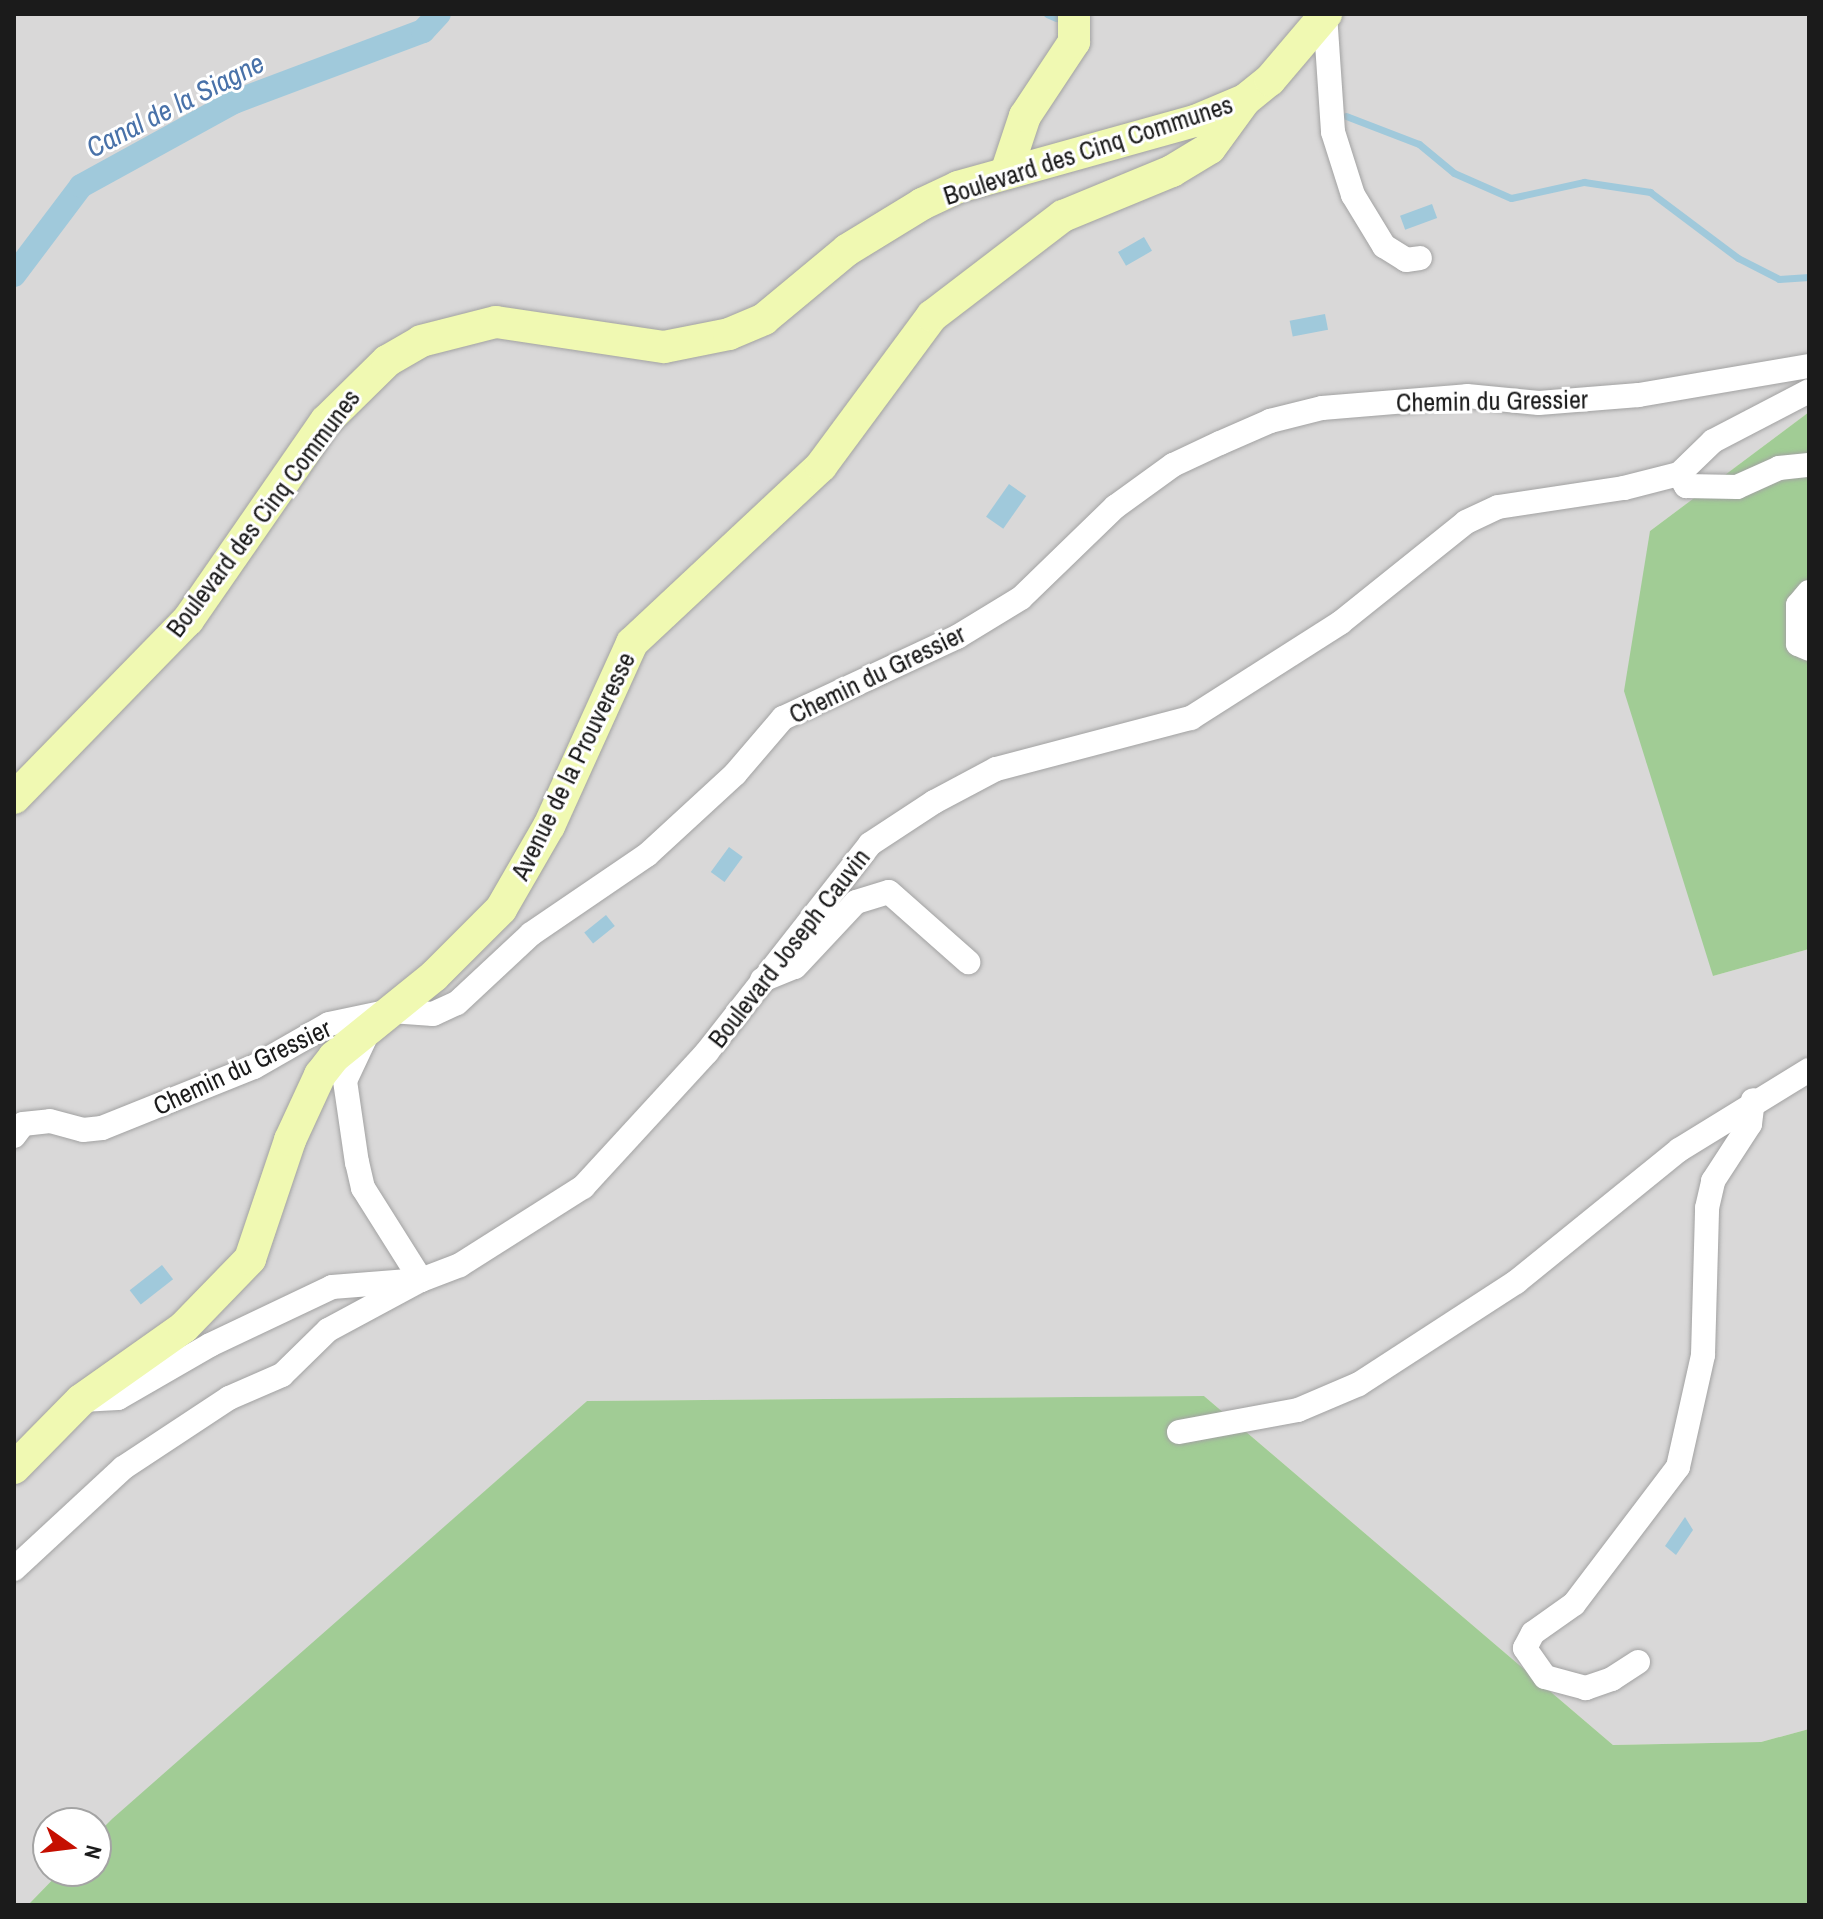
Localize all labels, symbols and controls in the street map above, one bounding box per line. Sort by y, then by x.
water label: Canal de la Siagne [80,46,270,164]
street label: Boulevard des Cinq Communes [939,88,1237,212]
street label: Boulevard des Cinq Communes [160,383,366,643]
street label: Chemin du Gressier [1396,384,1588,418]
street label: Chemin du Gressier [784,618,970,730]
street label: Avenue de la Prouveresse [504,647,642,885]
street label: Boulevard Joseph Cauvin [702,842,876,1054]
street label: Chemin du Gressier [148,1012,336,1122]
north arrow [32,1807,112,1887]
text: N [77,1842,109,1862]

